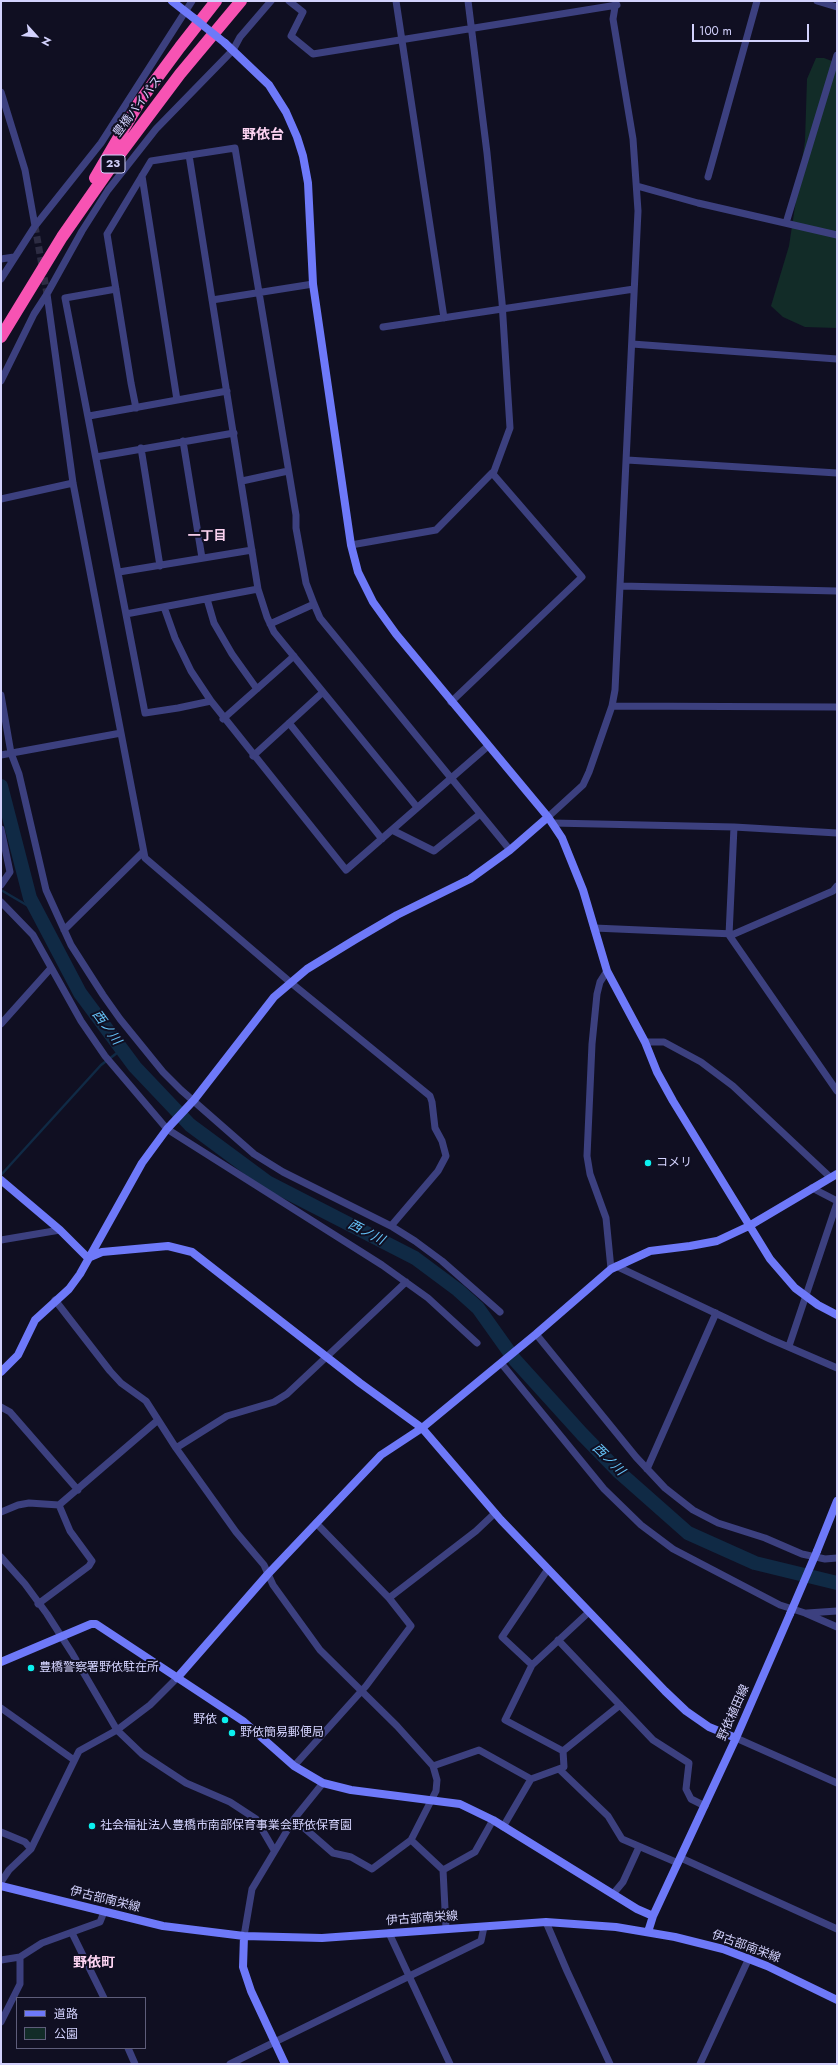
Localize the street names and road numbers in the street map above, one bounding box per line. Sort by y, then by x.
street label: 豊橋バイパス [111,74,165,140]
road number: 23 [101,155,125,173]
street label: 野依植田線 [715,1683,753,1743]
street label: 伊古部南栄線 [68,1884,142,1916]
street label: 伊古部南栄線 [386,1909,458,1929]
street label: 伊古部南栄線 [710,1928,782,1966]

